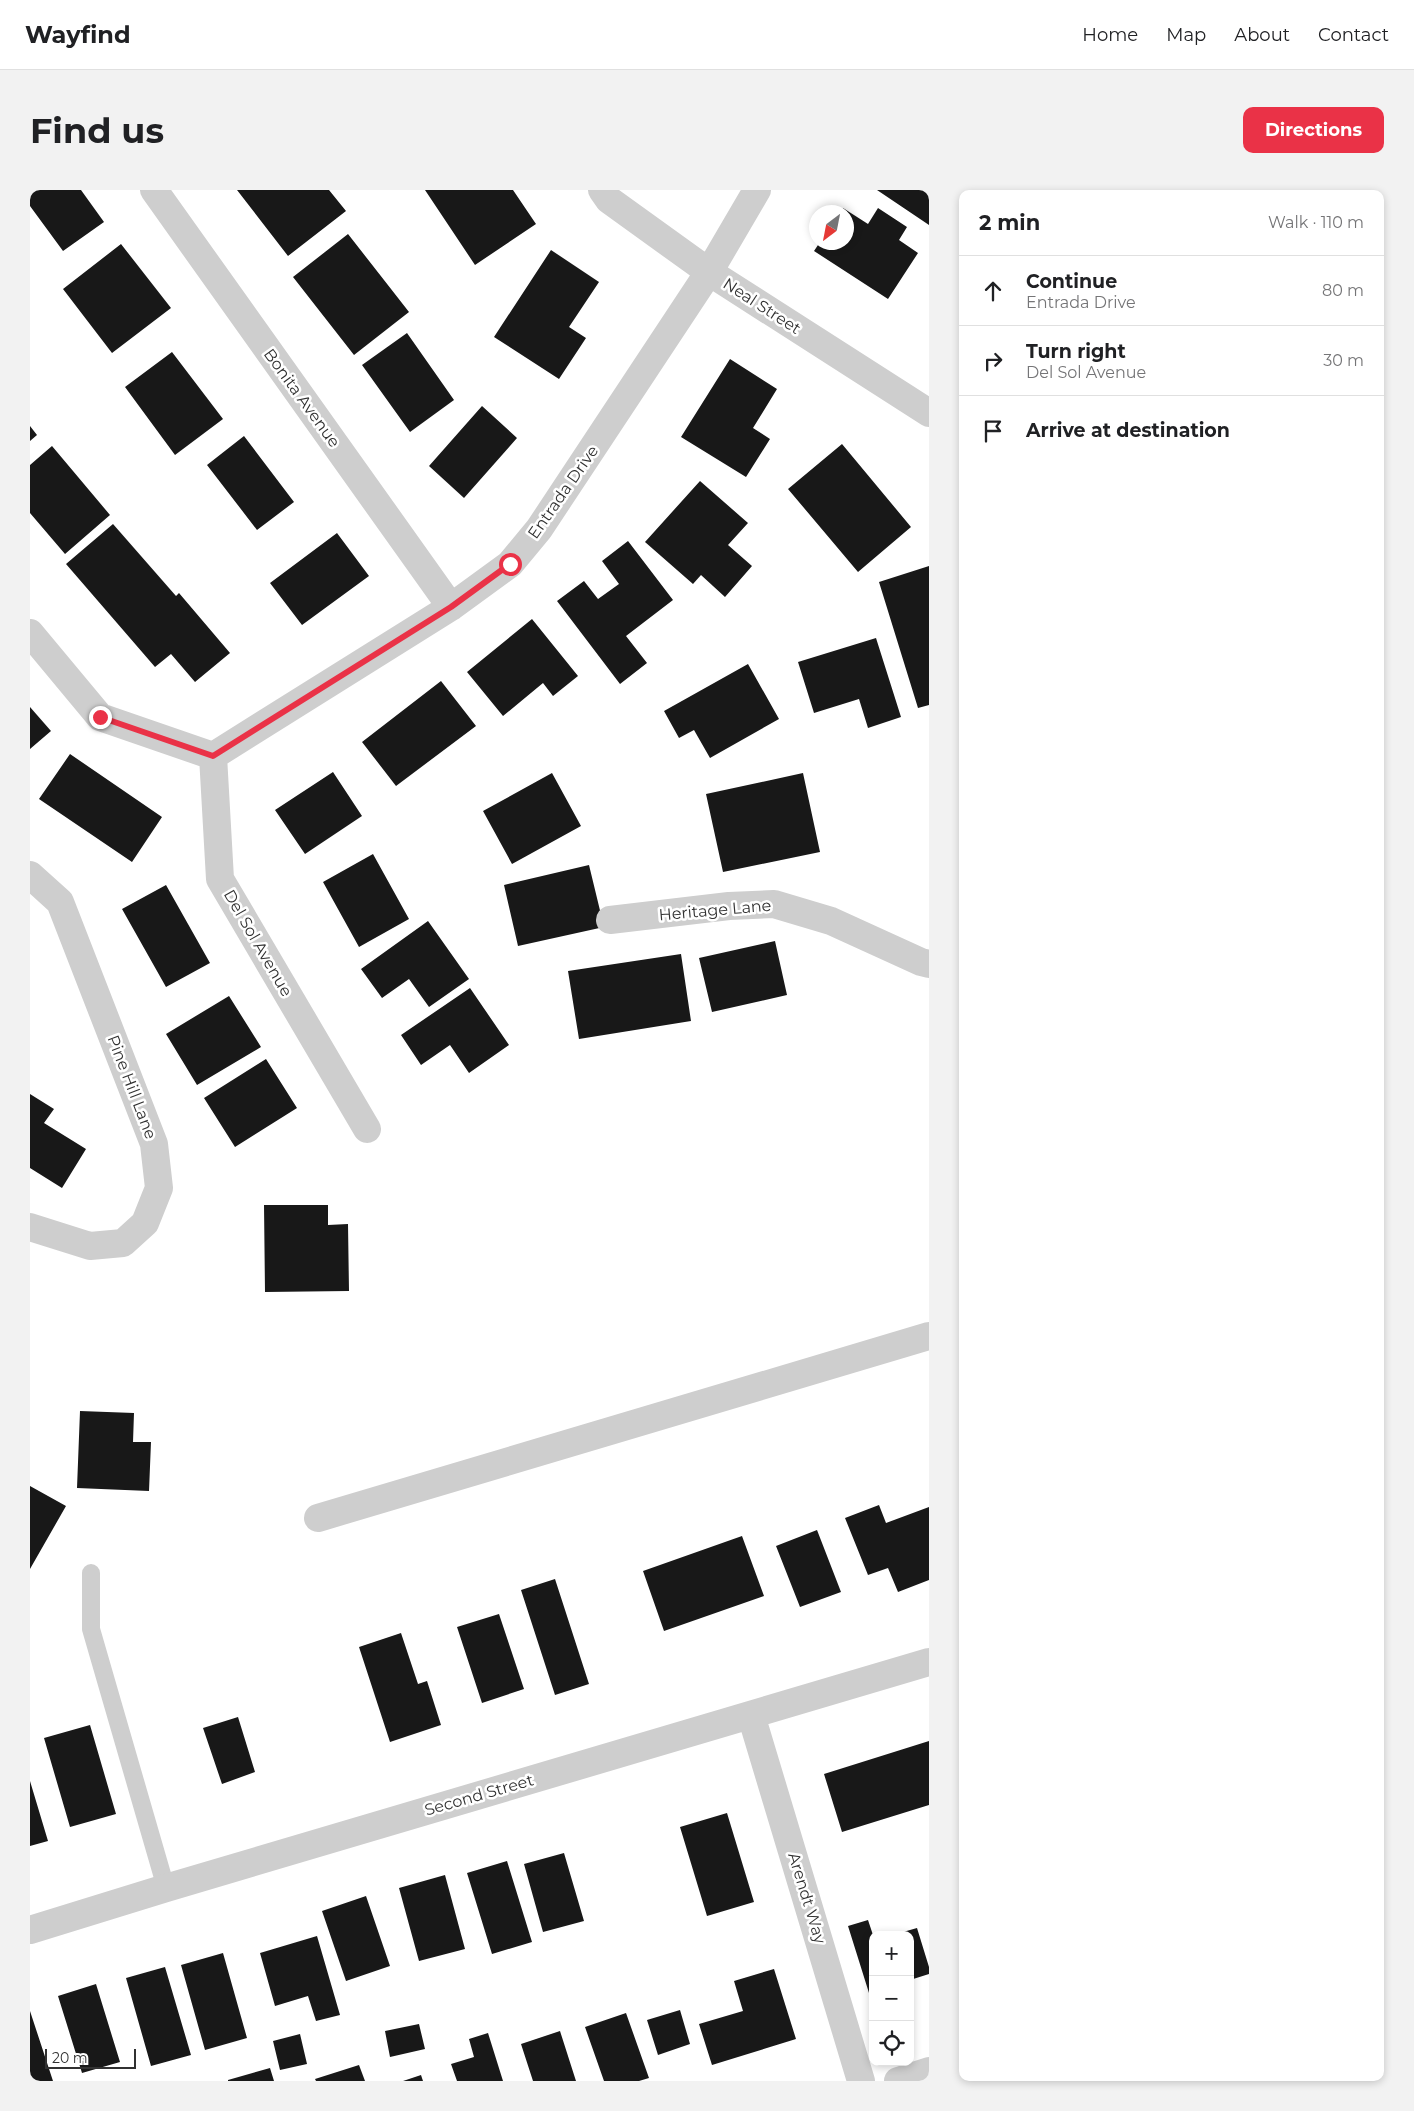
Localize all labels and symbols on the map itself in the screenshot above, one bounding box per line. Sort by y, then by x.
north arrow [809,205,854,250]
street label: Neal Street [720,274,805,338]
street label: Bonita Avenue [260,345,344,451]
street label: Entrada Drive [524,442,602,542]
route start [499,553,522,576]
route end [89,706,112,729]
street label: Del Sol Avenue [220,886,296,1000]
street label: Heritage Lane [658,896,772,924]
street label: Pine Hill Lane [103,1032,161,1142]
street label: Second Street [422,1770,536,1820]
street label: Arendt Way [784,1850,830,1946]
scale bar [45,2046,136,2069]

